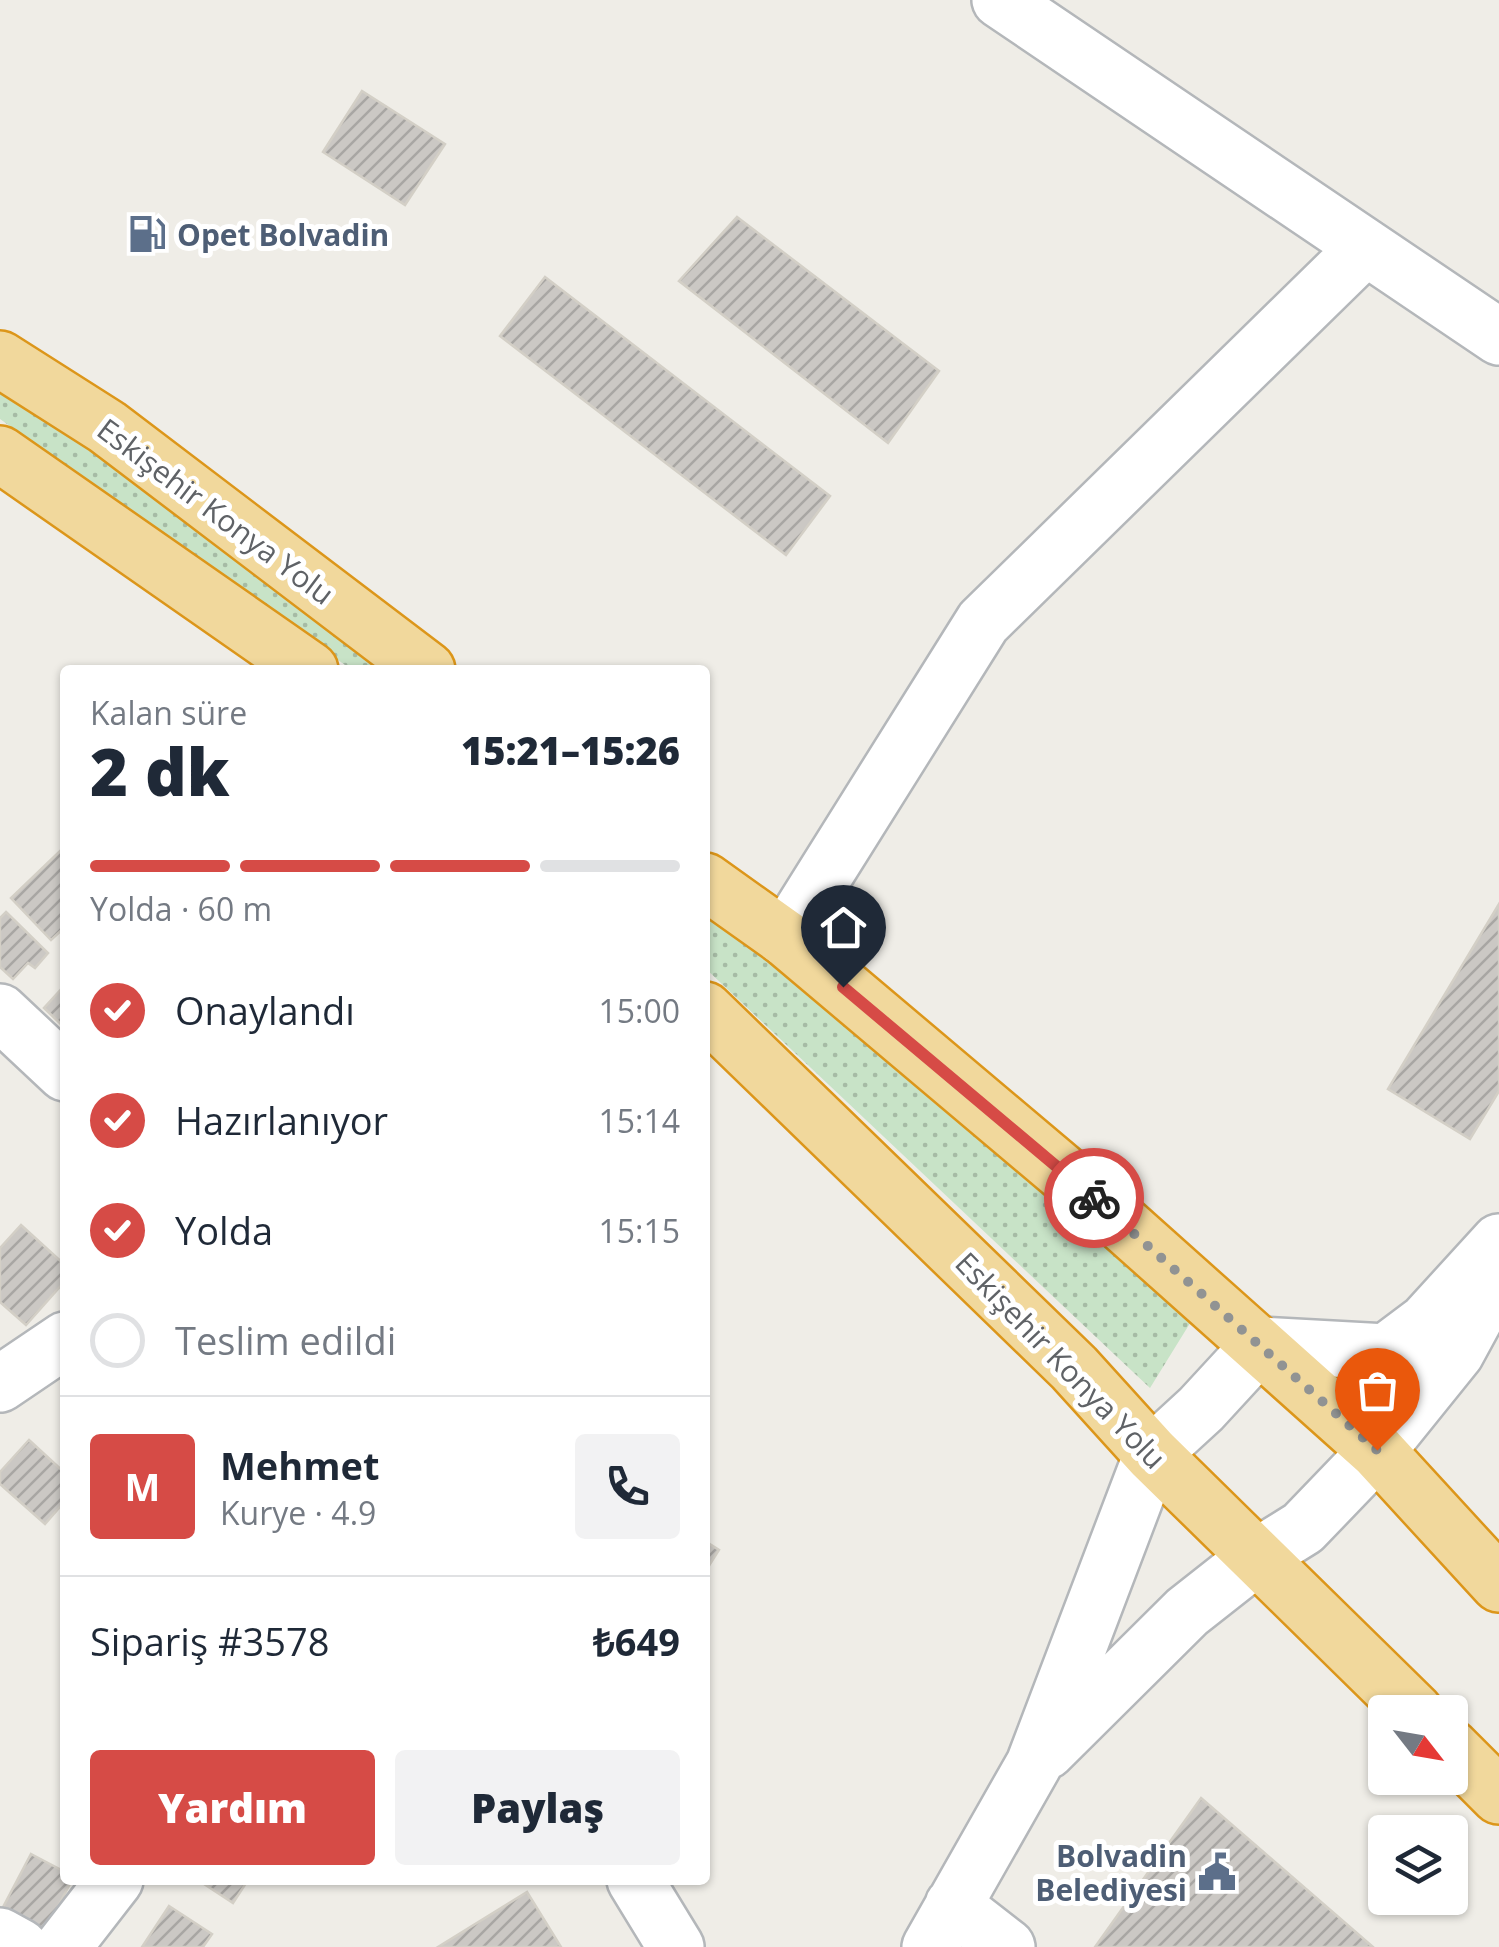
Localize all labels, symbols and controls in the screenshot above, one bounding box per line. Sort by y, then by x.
fuel station icon: Opet Bolvadin [126,213,168,255]
place label: Opet Bolvadin [177,214,389,255]
street label: Eskişehir Konya Yolu [89,408,343,614]
text: Kalan süre [90,691,247,734]
text: 15:21–15:26 [461,724,680,776]
text: 2 dk [90,727,230,815]
pin [801,885,886,988]
text: Yolda · 60 m [90,887,272,930]
icon: home [816,900,871,955]
icon: check [90,983,145,1038]
text: Onaylandı [175,984,355,1036]
text: 15:00 [598,989,680,1032]
icon: check [90,1093,145,1148]
text: Hazırlanıyor [175,1094,388,1146]
text: 15:14 [598,1099,680,1142]
courier [1044,1148,1144,1248]
icon: bike [1067,1171,1122,1226]
icon: check [90,1203,145,1258]
text: Yolda [175,1204,273,1256]
text: 15:15 [598,1209,680,1252]
street label: Eskişehir Konya Yolu [947,1243,1175,1477]
text: Teslim edildi [175,1314,396,1366]
pin [1335,1348,1420,1451]
icon: bag [1350,1363,1405,1418]
button: phone [575,1434,680,1539]
text: Mehmet [220,1439,380,1491]
text: M [125,1460,160,1512]
text: Kurye · 4.9 [220,1491,376,1534]
text: Sipariş #3578 [90,1615,329,1667]
text: ₺649 [593,1615,680,1667]
north arrow [1368,1695,1468,1795]
map controls [1368,1695,1468,1915]
button: Yardım [90,1750,375,1865]
button: Paylaş [395,1750,680,1865]
button: layers [1368,1815,1468,1915]
place label: Bolvadin Belediyesi [1035,1835,1187,1910]
public building icon: Bolvadin Belediyesi [1196,1851,1238,1893]

